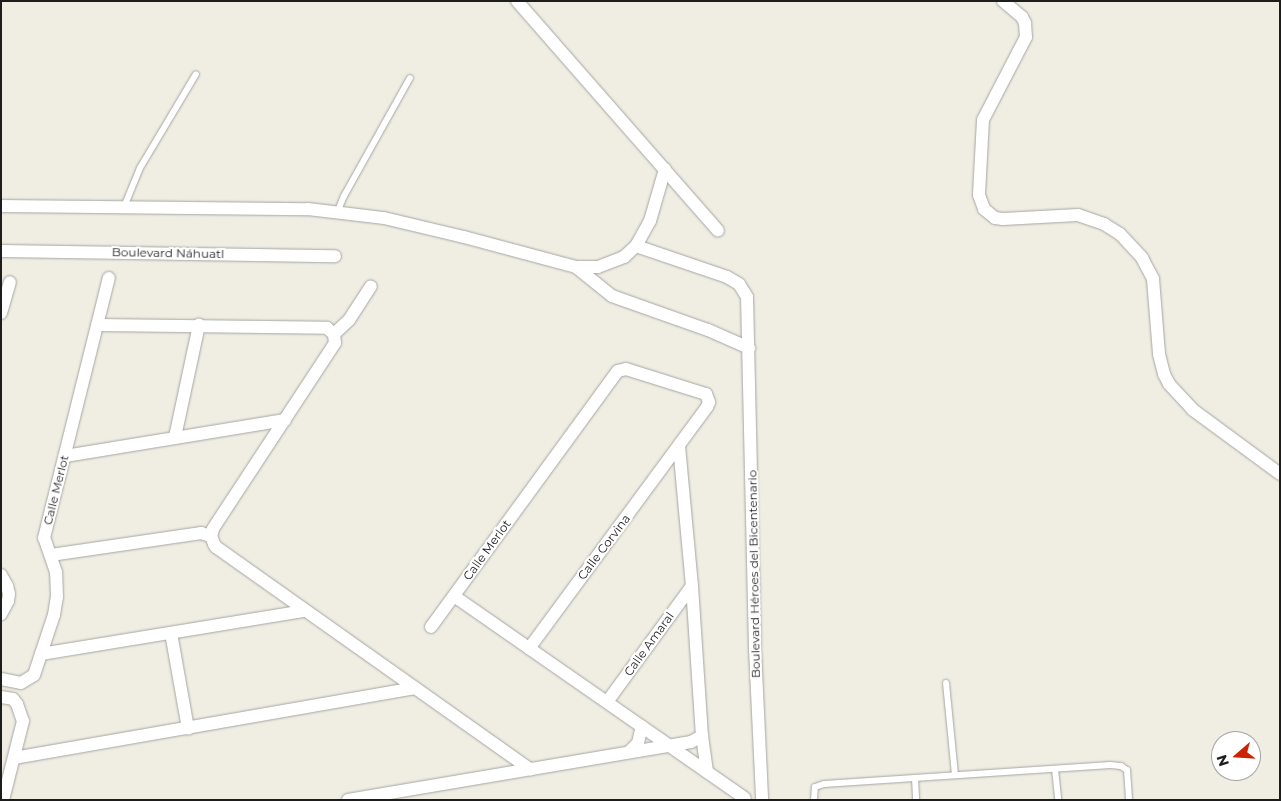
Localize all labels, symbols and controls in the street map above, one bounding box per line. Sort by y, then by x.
street label: Boulevard Náhuatl [112,245,224,261]
street label: Calle Merlot [40,454,72,526]
street label: Boulevard Héroes del Bicentenario [745,470,763,678]
street label: Calle Corvina [575,512,633,582]
street label: Calle Merlot [460,517,514,583]
street label: Calle Amaral [621,609,677,679]
north arrow [1211,731,1261,781]
text: N [1212,752,1233,769]

